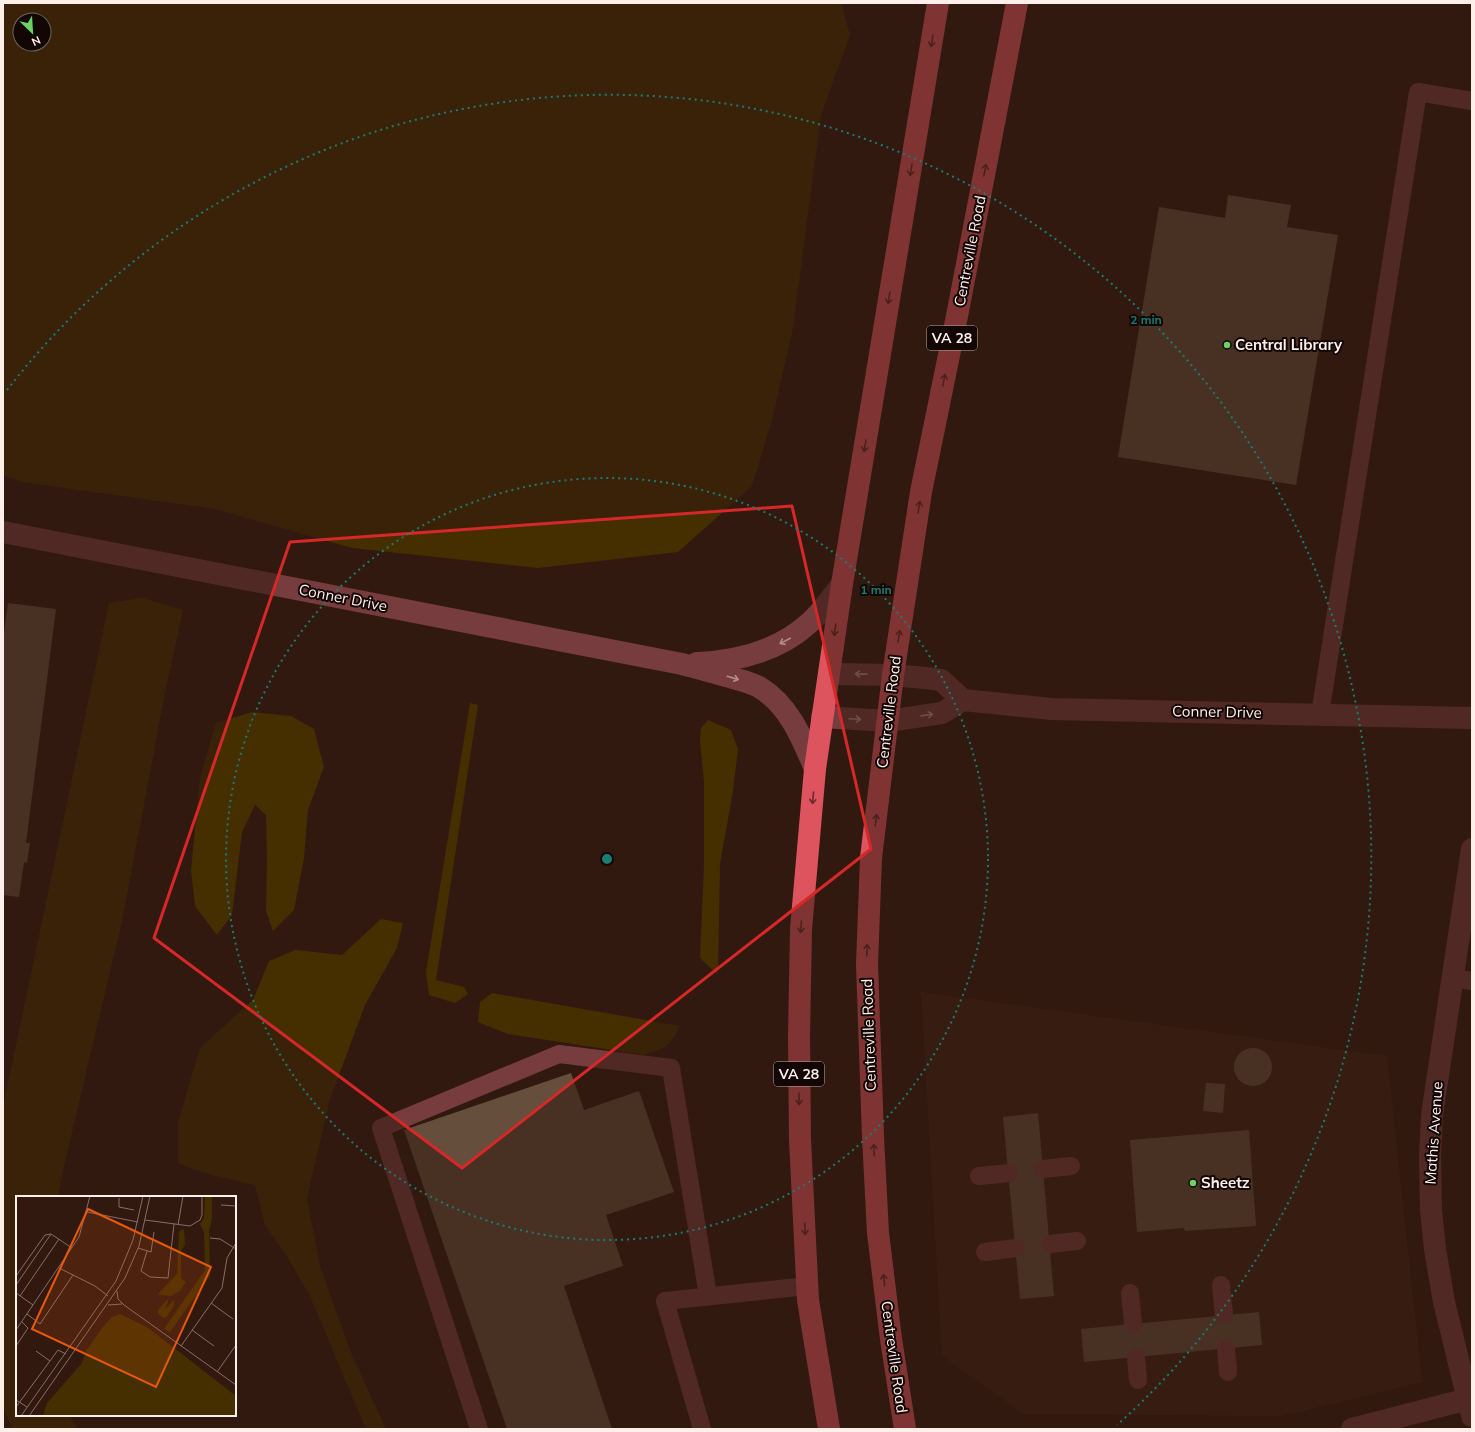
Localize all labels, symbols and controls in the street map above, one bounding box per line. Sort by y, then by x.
north arrow [12,12,52,52]
text: N [30,33,43,49]
one-way arrow [928,35,936,48]
one-way arrow [906,163,914,176]
one-way arrow [982,164,990,177]
street label: Centreville Road [949,194,990,308]
one-way arrow [885,291,893,304]
text: 2 min [1130,312,1162,327]
road number: VA 28 [927,326,977,350]
place label: Central Library [1235,335,1343,354]
marker: Central Library [1222,340,1232,350]
one-way arrow [940,374,948,387]
one-way arrow [861,439,869,452]
one-way arrow [915,501,923,514]
street label: Conner Drive [297,580,389,615]
text: 1 min [860,582,892,597]
one-way arrow [831,623,839,636]
one-way arrow [895,630,903,643]
one-way arrow [779,638,791,645]
street label: Centreville Road [872,655,905,769]
one-way arrow [855,670,868,678]
one-way arrow [726,675,739,682]
street label: Conner Drive [1172,701,1262,722]
one-way arrow [920,711,933,719]
one-way arrow [848,715,861,723]
one-way arrow [809,791,816,804]
one-way arrow [872,814,879,827]
centre of rings [600,852,614,866]
one-way arrow [798,920,805,933]
one-way arrow [864,944,871,957]
street label: Centreville Road [857,978,880,1092]
road number: VA 28 [774,1062,824,1086]
street label: Mathis Avenue [1420,1081,1447,1185]
one-way arrow [795,1092,803,1105]
one-way arrow [870,1144,877,1157]
place label: Sheetz [1201,1173,1250,1192]
marker: Sheetz [1188,1178,1198,1188]
inset map [16,1196,236,1416]
one-way arrow [801,1222,808,1235]
one-way arrow [880,1273,887,1286]
street label: Centreville Road [877,1300,912,1414]

